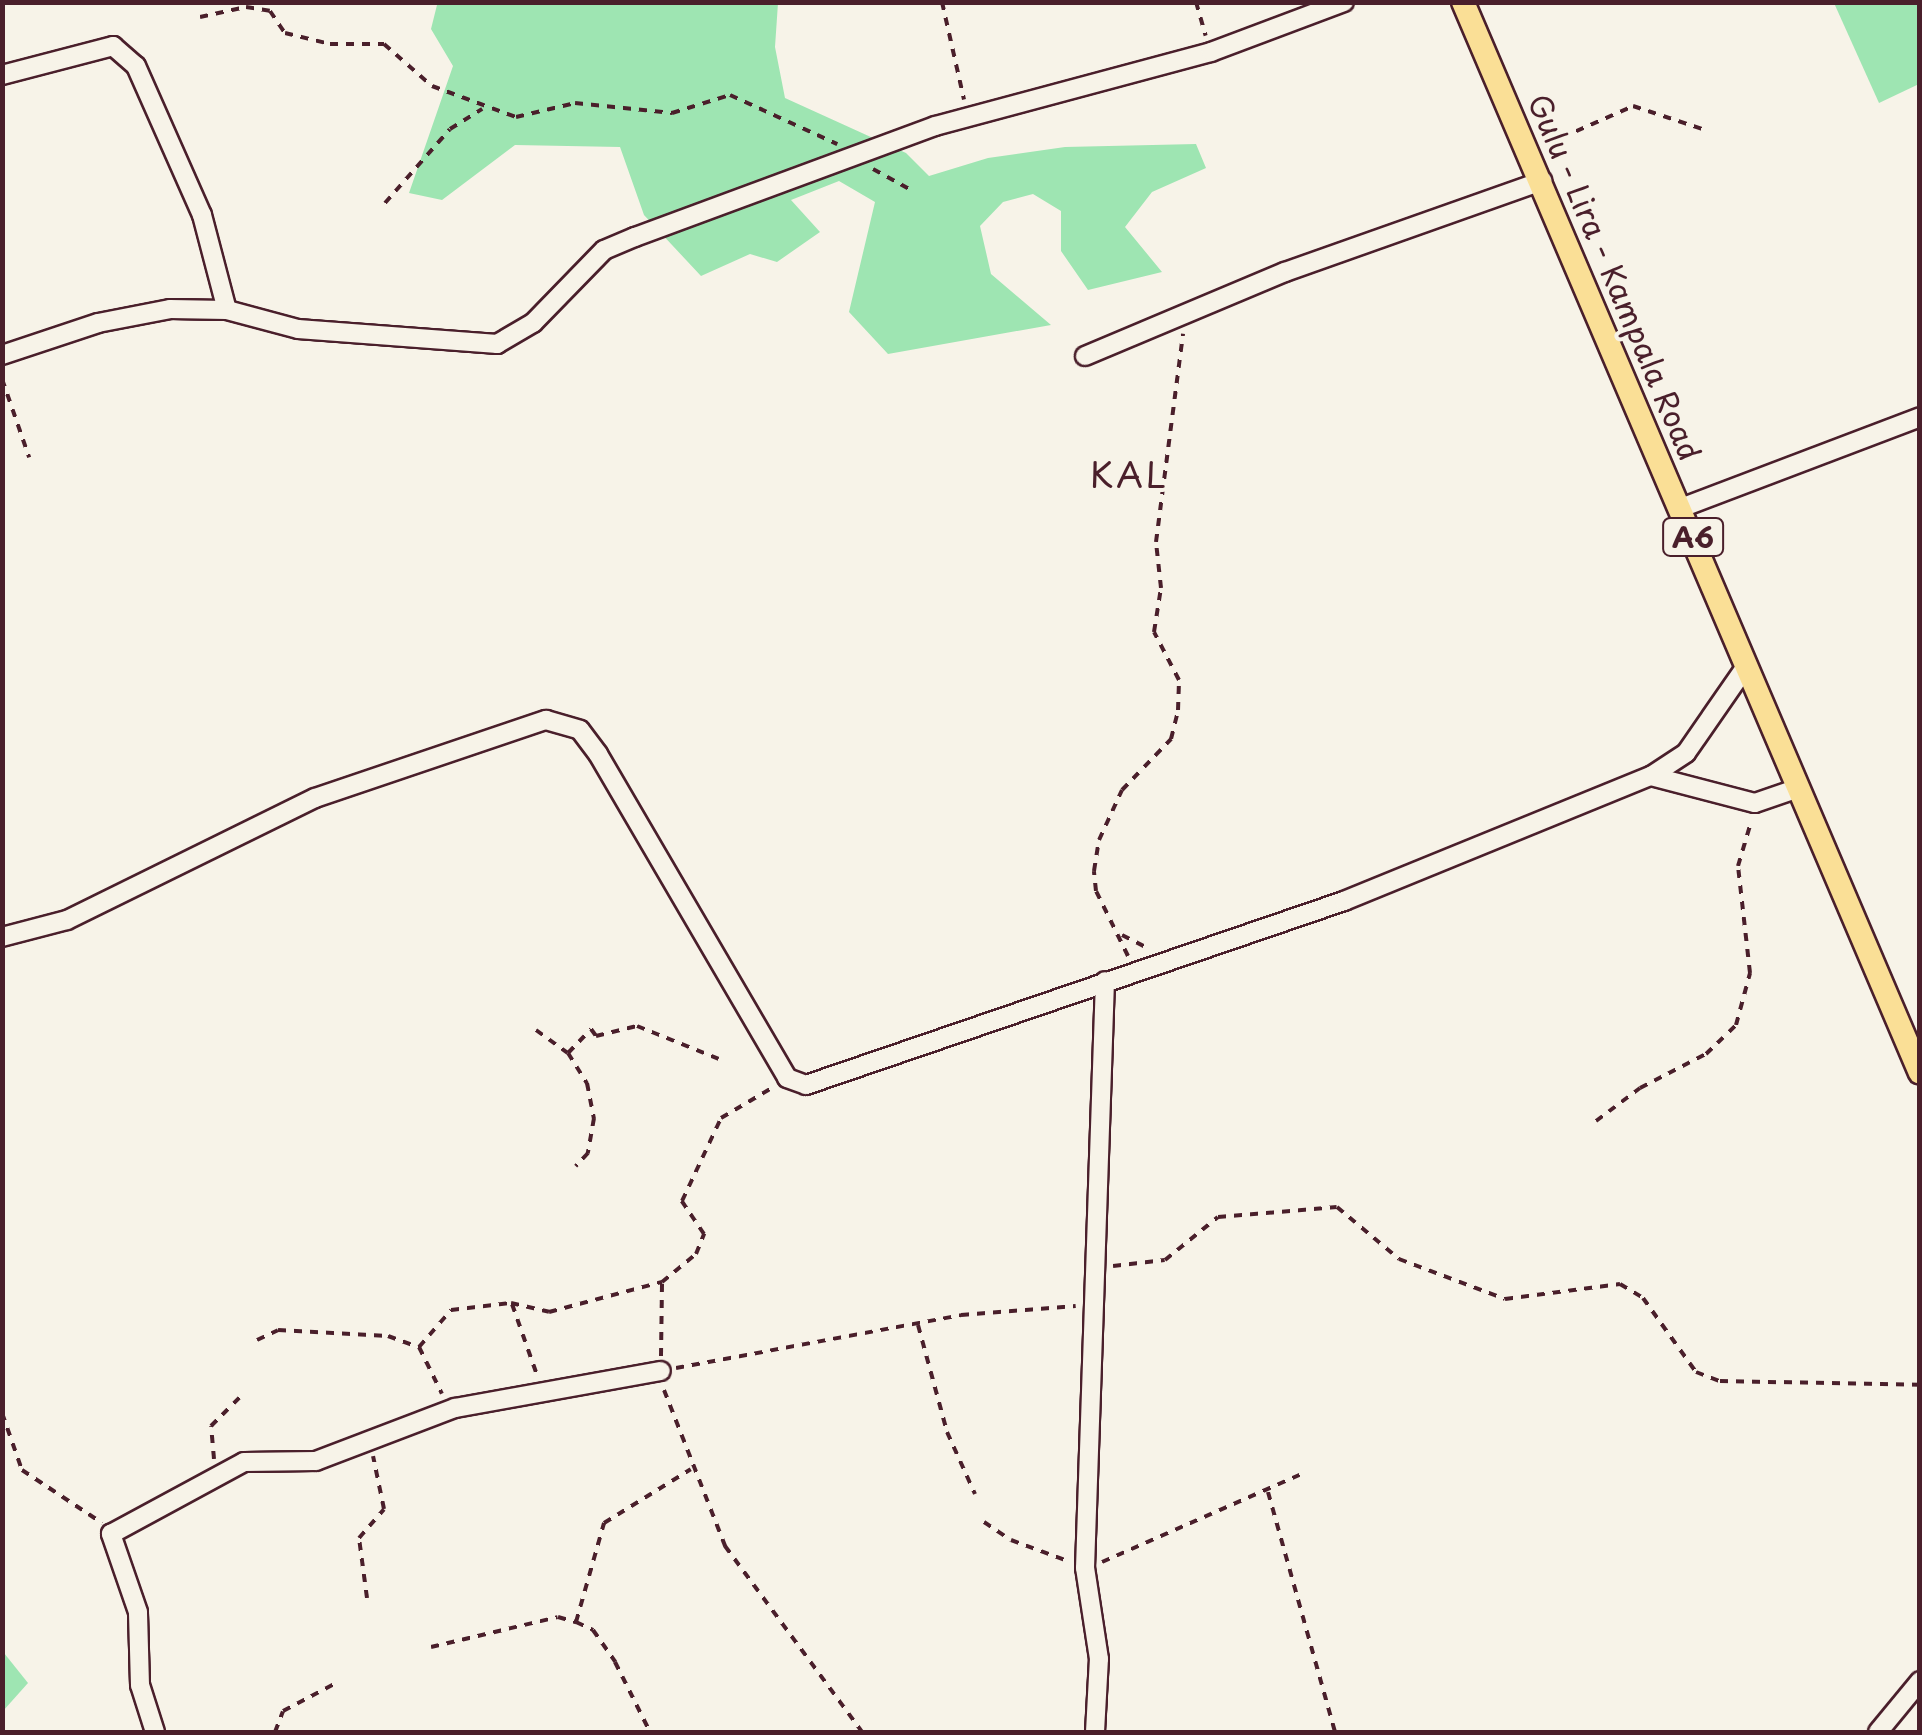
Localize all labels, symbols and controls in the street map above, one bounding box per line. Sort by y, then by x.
street label: Gulu - Lira - Kampala Road [1520,85,1710,469]
district label: KAL [1090,453,1168,495]
road number: A6 [1660,514,1726,560]

